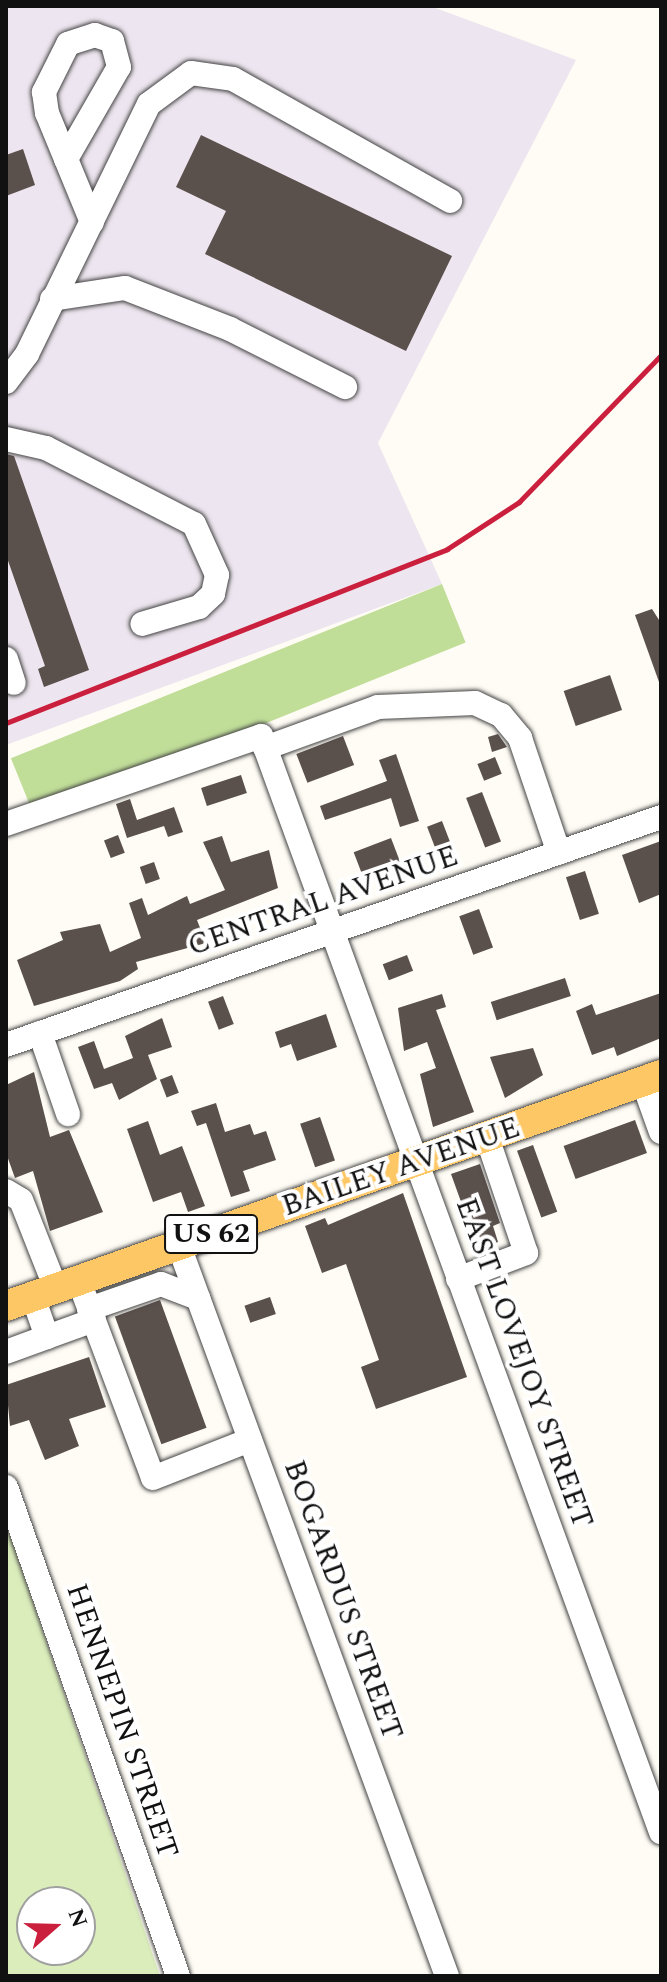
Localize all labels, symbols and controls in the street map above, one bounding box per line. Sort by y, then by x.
street label: CENTRAL AVENUE [183,838,463,964]
street label: BAILEY AVENUE [277,1109,525,1225]
street label: EAST LOVEJOY STREET [447,1193,601,1533]
road number: US 62 [163,1210,259,1258]
street label: BOGARDUS STREET [276,1455,410,1745]
street label: HENNEPIN STREET [58,1579,186,1863]
north arrow [16,1886,96,1966]
text: N [59,1904,96,1932]

